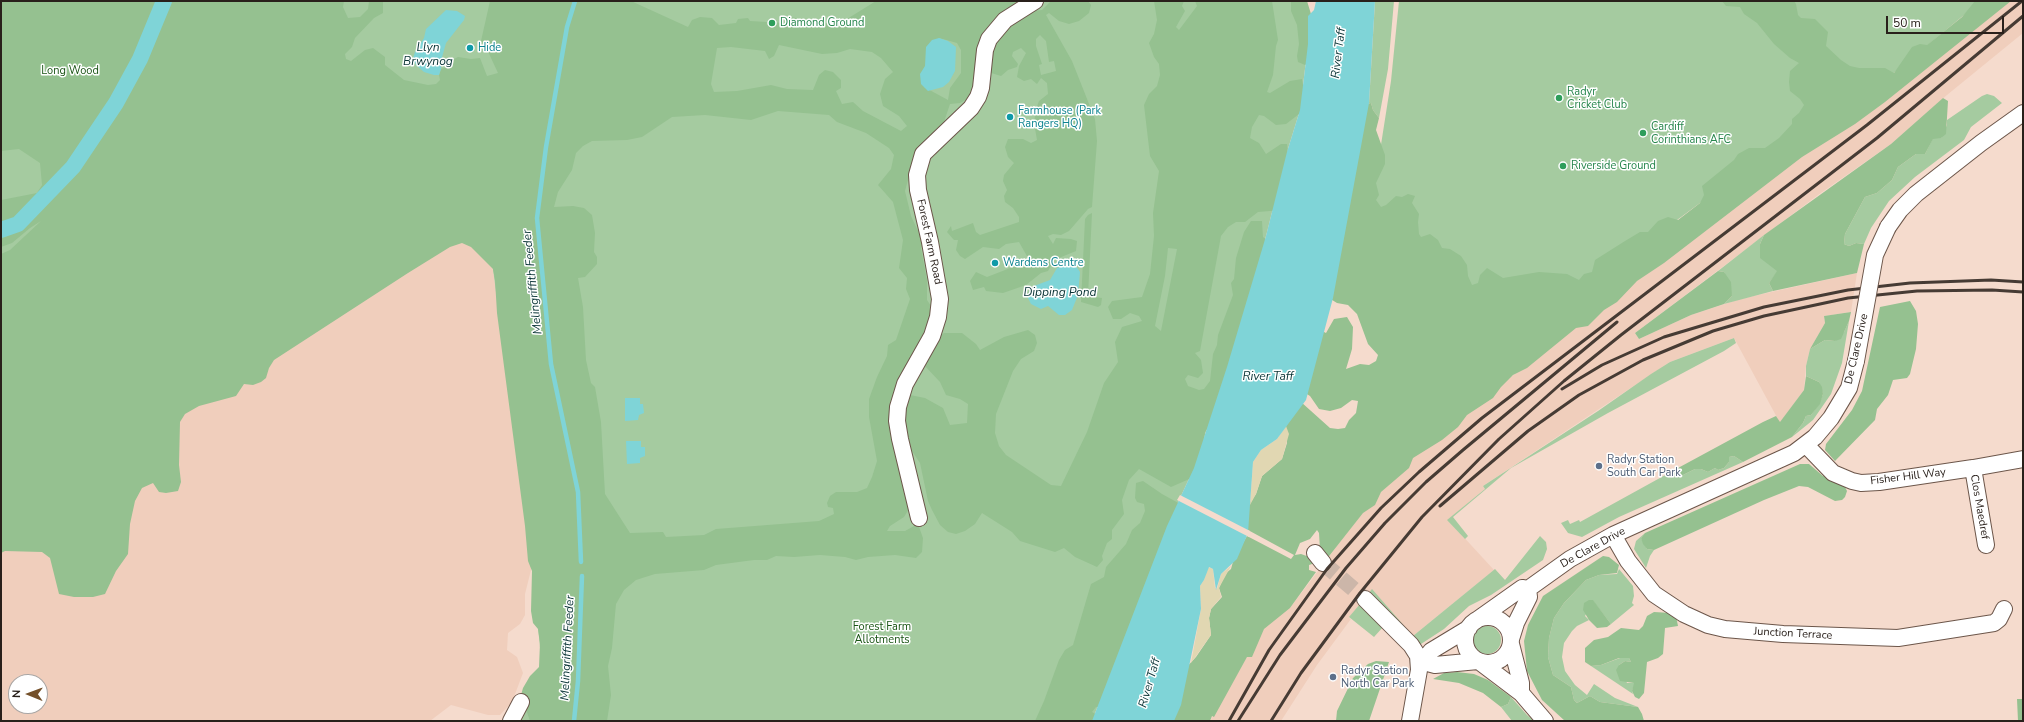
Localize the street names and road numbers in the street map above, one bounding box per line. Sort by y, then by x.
street label: Forest Farm Road [914,198,944,286]
street label: De Clare Drive [1842,312,1872,386]
street label: Fisher Hill Way [1870,466,1946,488]
street label: Clos Maedref [1967,473,1991,541]
street label: De Clare Drive [1558,525,1628,571]
street label: Junction Terrace [1753,625,1833,643]

